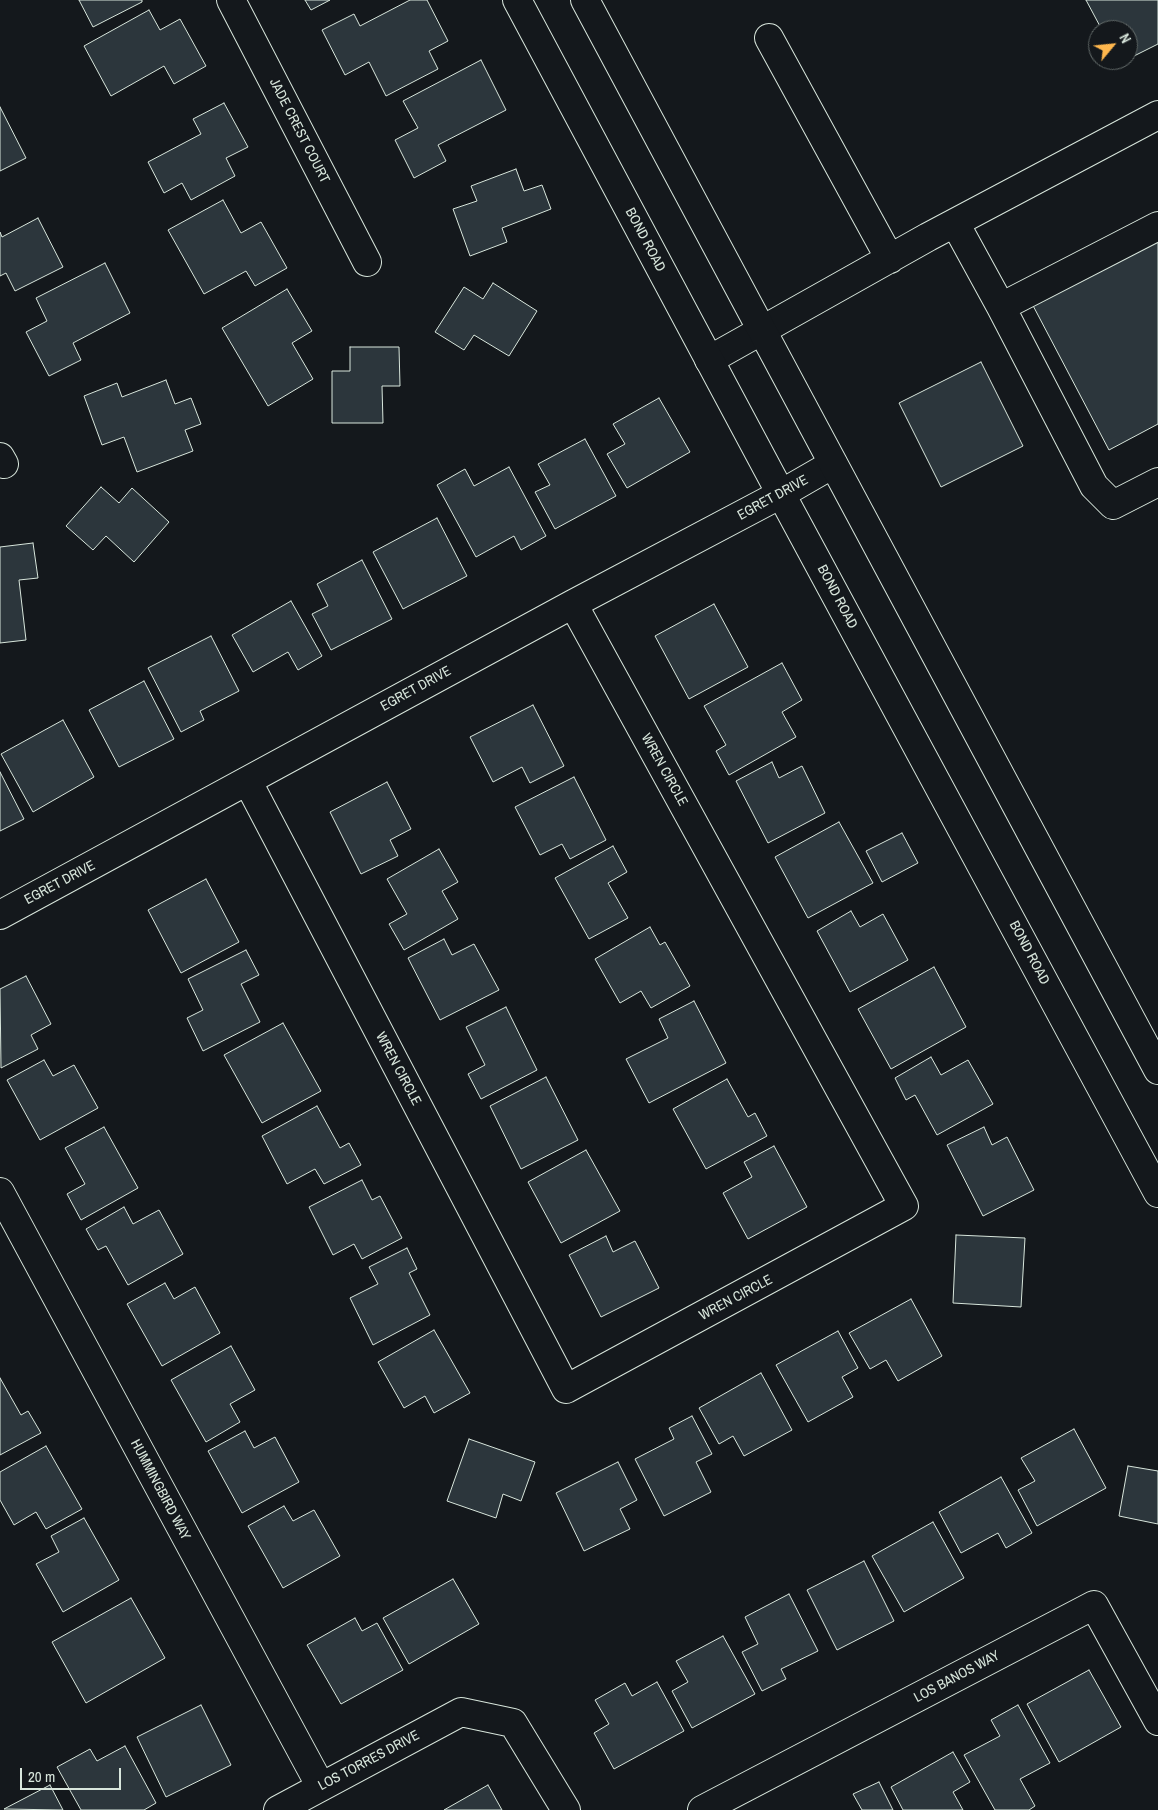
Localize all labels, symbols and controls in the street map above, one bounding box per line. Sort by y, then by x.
north arrow [1088,20,1138,70]
text: N [1115,31,1135,46]
street label: JADE CREST COURT [265,76,333,186]
street label: BOND ROAD [621,205,669,275]
street label: EGRET DRIVE [735,472,811,524]
street label: BOND ROAD [813,562,861,632]
street label: EGRET DRIVE [378,663,454,715]
street label: WREN CIRCLE [637,731,691,809]
street label: EGRET DRIVE [22,857,98,909]
street label: BOND ROAD [1005,918,1053,988]
street label: WREN CIRCLE [372,1030,424,1108]
street label: WREN CIRCLE [697,1272,775,1324]
street label: HUMMINGBIRD WAY [126,1437,194,1543]
street label: LOS BANOS WAY [911,1647,1003,1707]
street label: LOS TORRES DRIVE [316,1727,422,1795]
scale bar [22,1758,124,1790]
text: 20 m [28,1766,55,1787]

